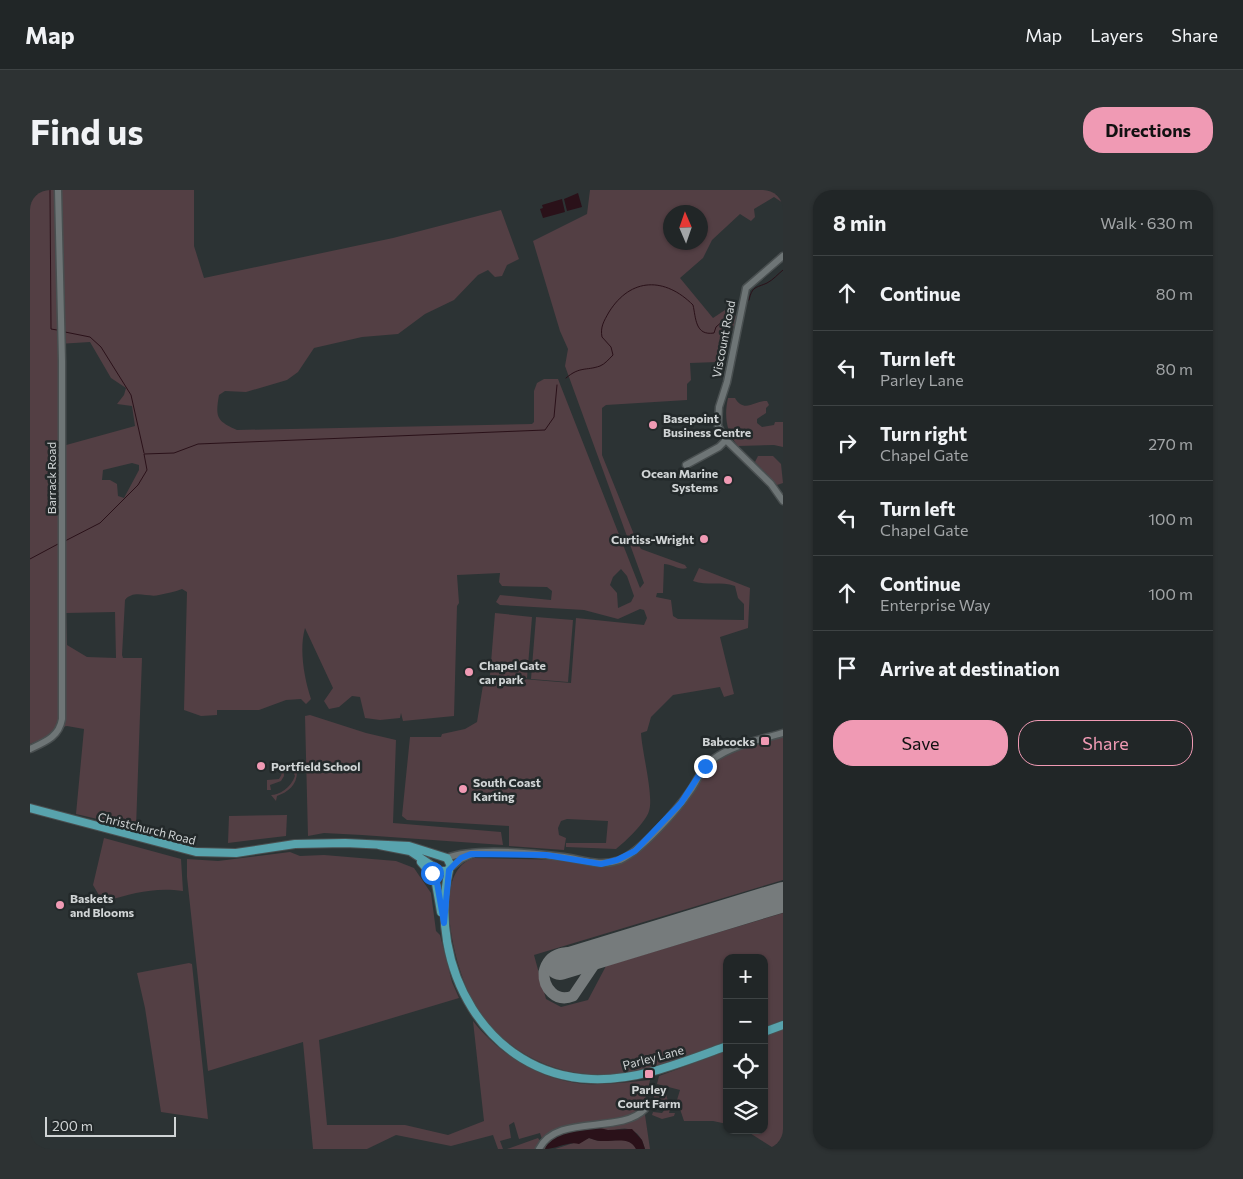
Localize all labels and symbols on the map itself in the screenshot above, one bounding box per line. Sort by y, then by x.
north arrow [663,205,708,250]
street label: Viscount Road [709,299,737,379]
place label: Basepoint Business Centre [663,411,751,439]
marker: Basepoint Business Centre [647,419,659,431]
street label: Barrack Road [44,442,58,514]
place label: Ocean Marine Systems [641,466,718,494]
marker: Ocean Marine Systems [722,474,734,486]
place label: Curtiss-Wright [611,532,694,546]
marker: Curtiss-Wright [698,533,710,545]
place label: Chapel Gate car park [479,658,546,686]
marker: Chapel Gate car park [463,666,475,678]
place label: Babcocks [702,734,755,748]
marker: Babcocks [759,735,771,747]
route end [694,755,717,778]
place label: Portfield School [271,759,361,773]
marker: Portfield School [255,760,267,772]
place label: South Coast Karting [473,775,541,803]
marker: South Coast Karting [457,783,469,795]
street label: Christchurch Road [97,809,197,847]
route start [421,862,444,885]
place label: Baskets and Blooms [70,891,135,919]
marker: Baskets and Blooms [54,899,66,911]
street label: Parley Lane [621,1042,685,1072]
marker: Parley Court Farm [643,1068,655,1080]
place label: Parley Court Farm [618,1082,680,1110]
scale bar [45,1114,176,1137]

